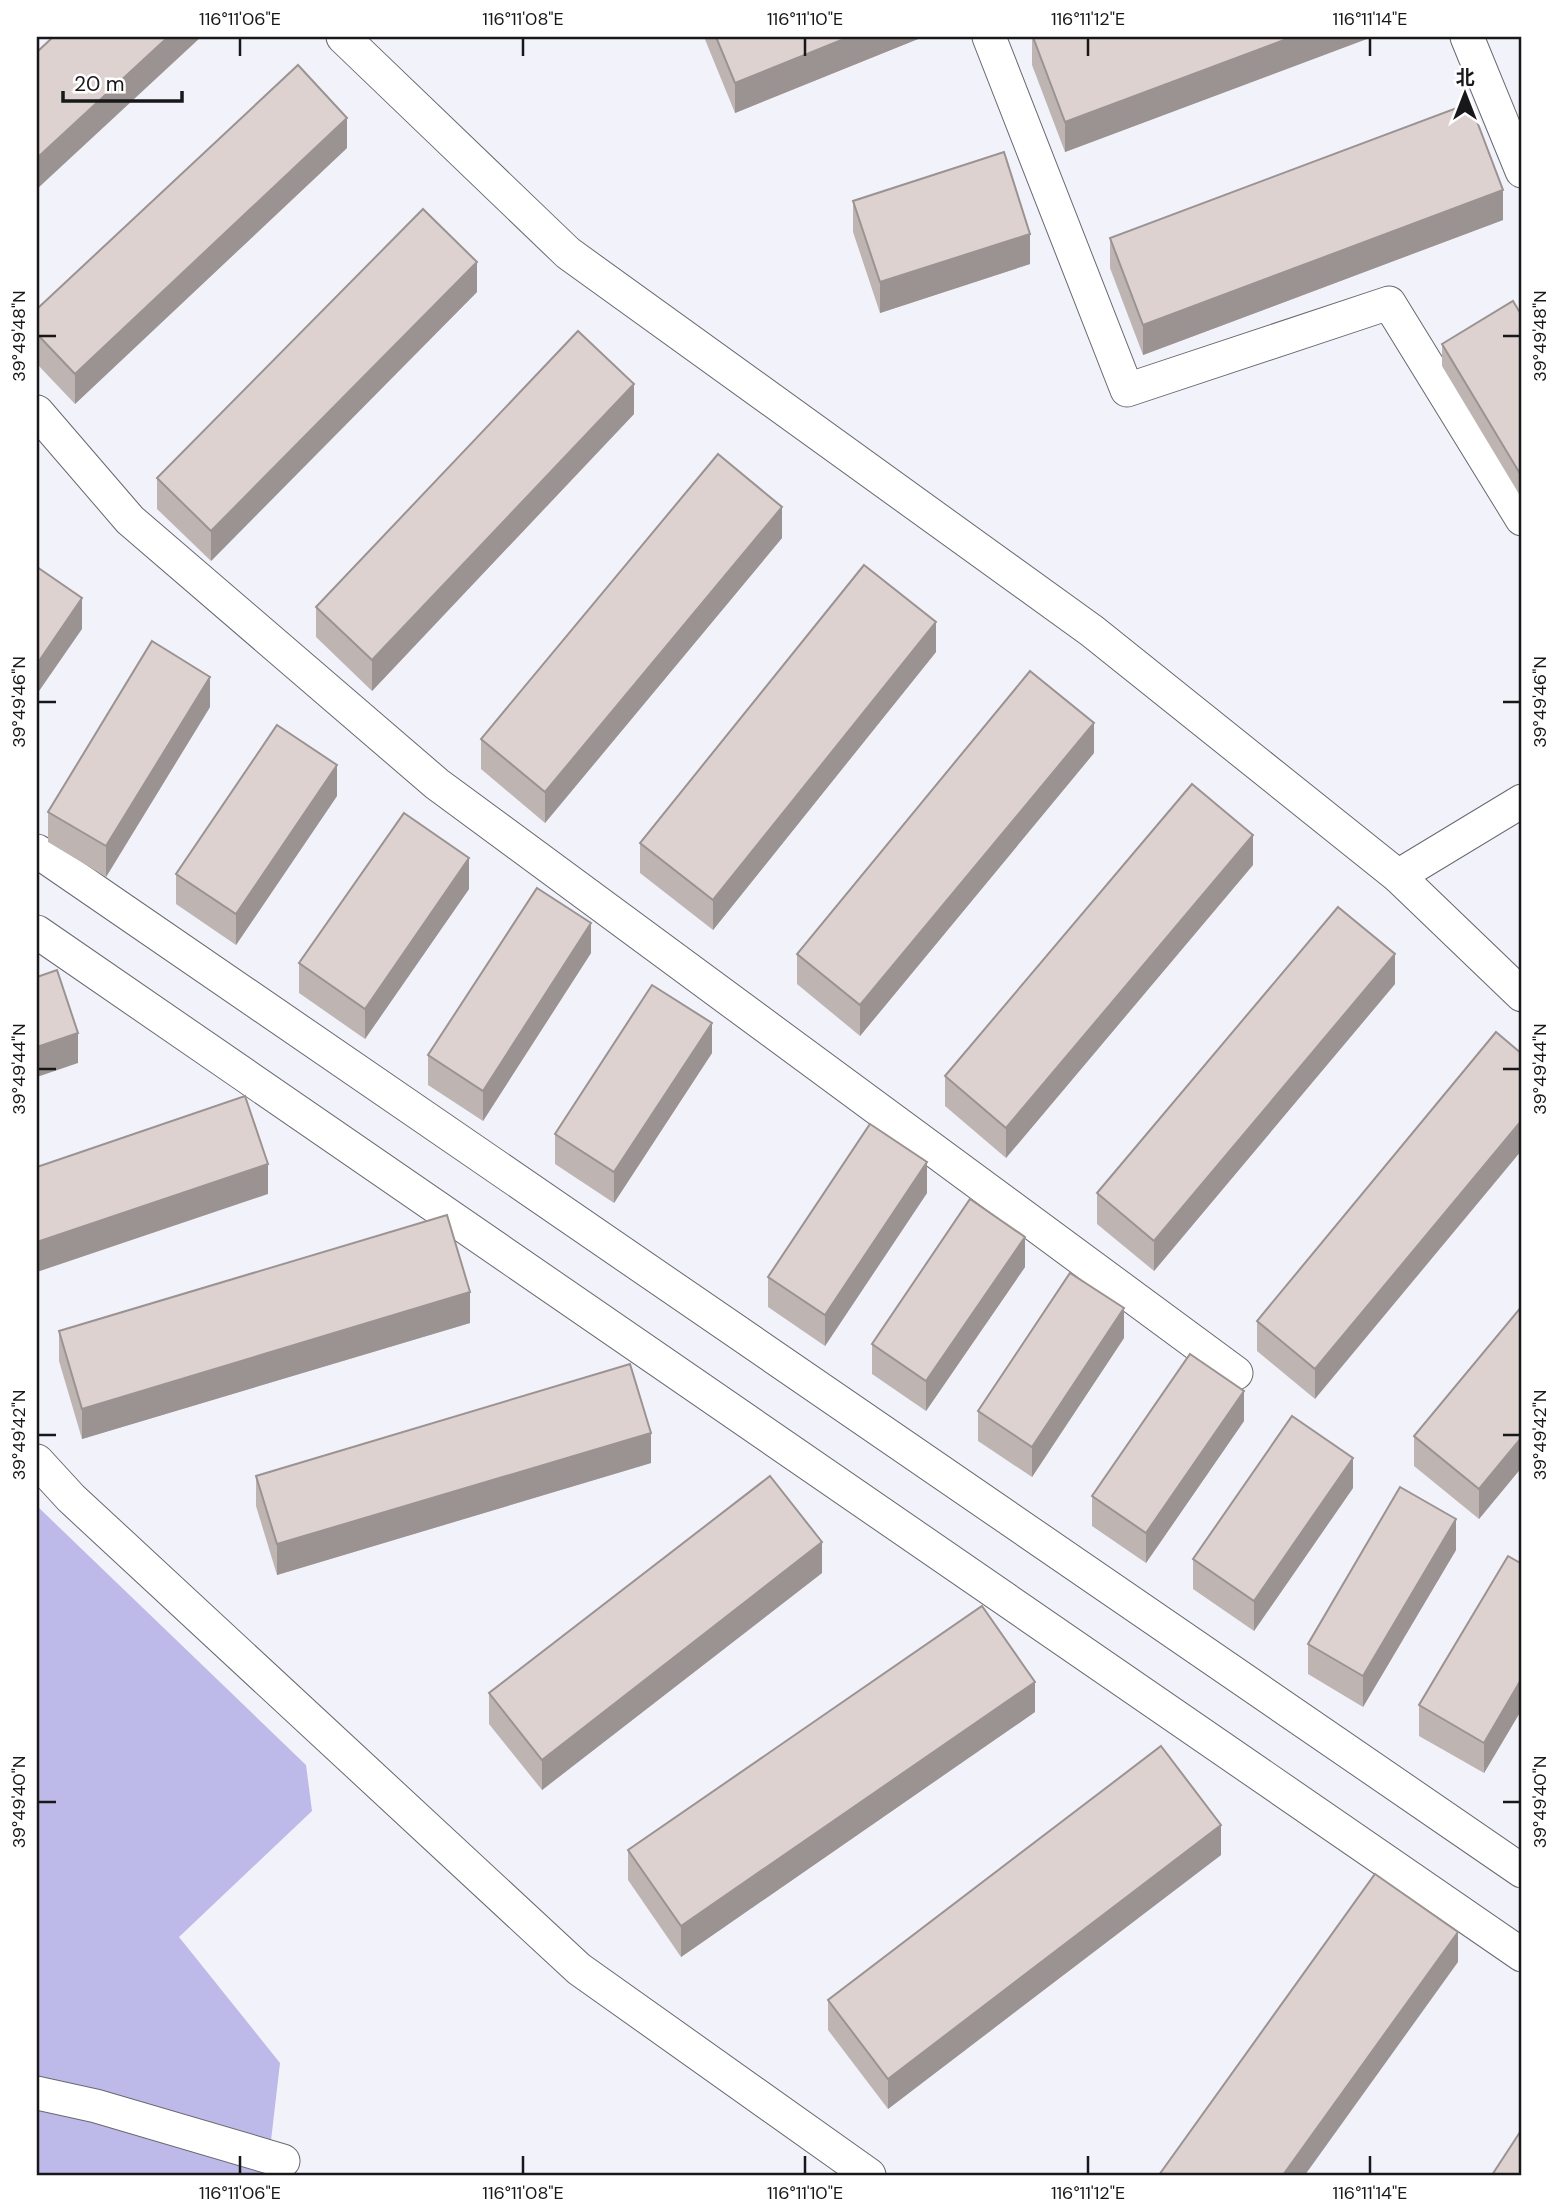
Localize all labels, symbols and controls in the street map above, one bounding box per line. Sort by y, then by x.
text: 116°11'06"E [199,7,281,31]
text: 116°11'08"E [482,7,564,31]
text: 116°11'10"E [767,7,843,31]
text: 116°11'12"E [1051,7,1125,31]
text: 116°11'14"E [1333,7,1407,31]
scale bar [63,60,182,104]
north arrow [1430,60,1500,130]
text: 北 [1455,65,1475,90]
text: 20 m [74,70,125,98]
text: 39°49'48"N [7,290,31,382]
text: 39°49'48"N [1528,290,1552,382]
text: 39°49'46"N [7,656,31,748]
text: 39°49'46"N [1528,656,1552,748]
text: 39°49'44"N [7,1023,31,1115]
text: 39°49'44"N [1528,1023,1552,1115]
text: 39°49'42"N [7,1390,31,1480]
text: 39°49'42"N [1528,1390,1552,1480]
text: 39°49'40"N [7,1756,31,1848]
text: 39°49'40"N [1528,1756,1552,1848]
text: 116°11'06"E [199,2181,281,2205]
text: 116°11'08"E [482,2181,564,2205]
text: 116°11'10"E [767,2181,843,2205]
text: 116°11'12"E [1051,2181,1125,2205]
text: 116°11'14"E [1333,2181,1407,2205]

